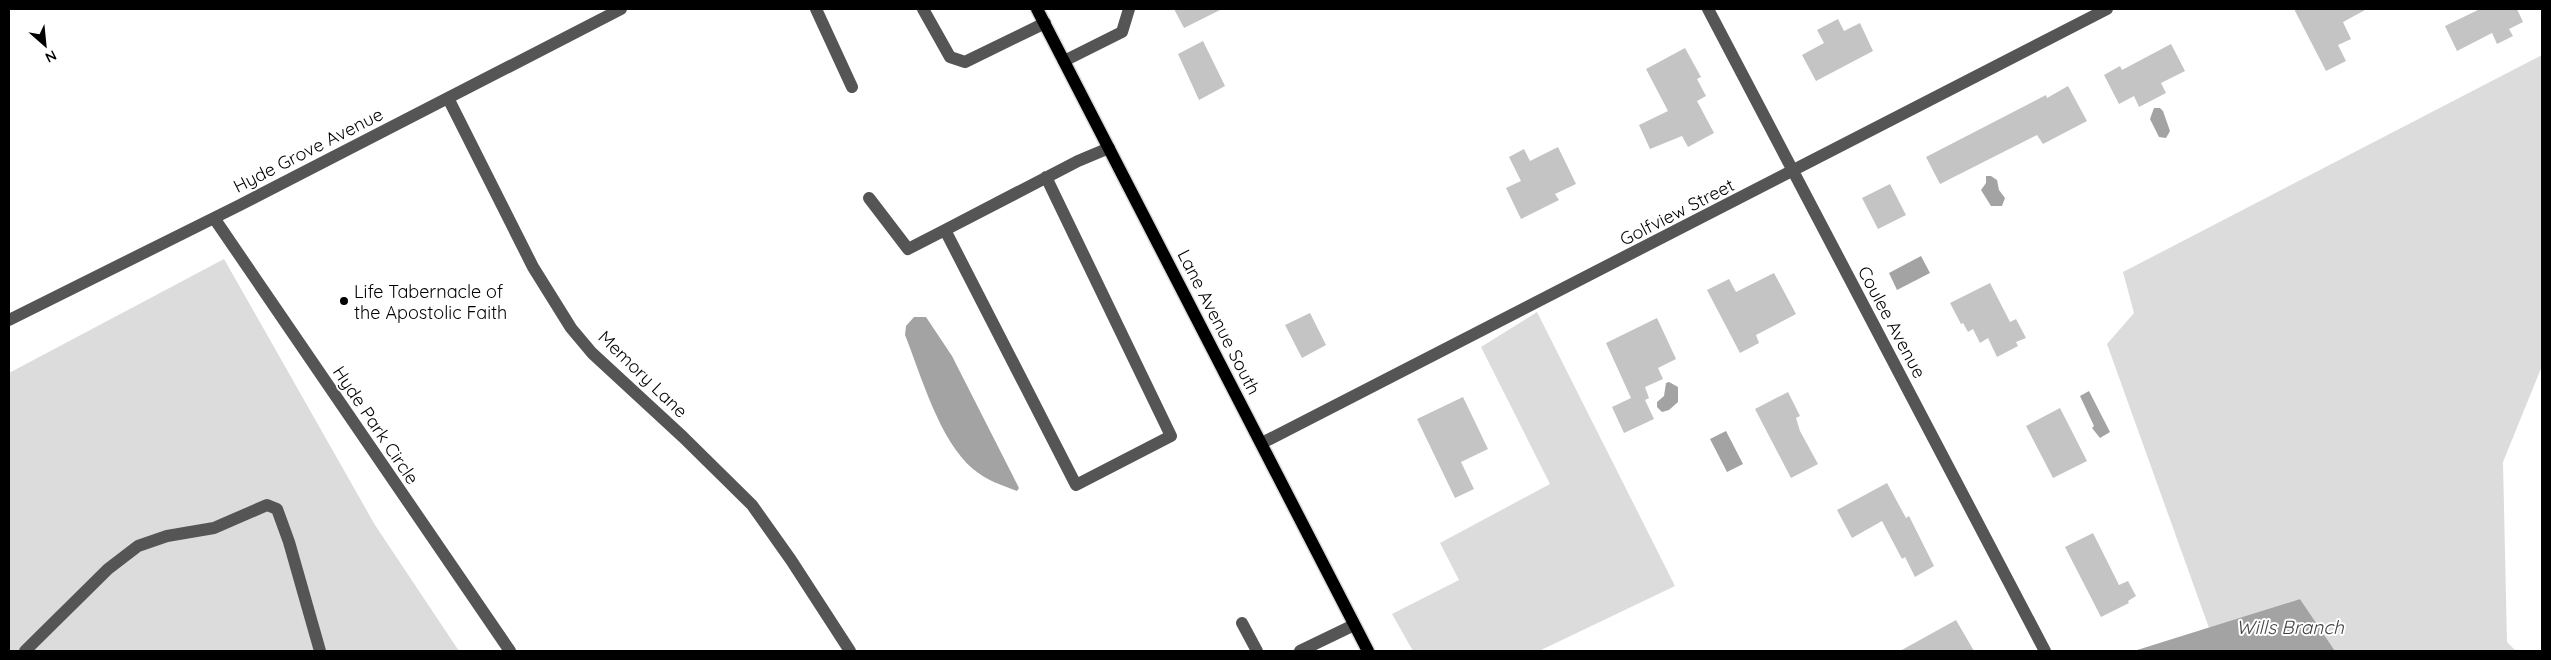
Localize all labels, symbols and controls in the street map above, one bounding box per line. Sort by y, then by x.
north arrow [20,20,70,70]
text: N [42,46,60,67]
street label: Hyde Grove Avenue [229,102,387,198]
street label: Golfview Street [1616,173,1738,251]
street label: Lane Avenue South [1172,245,1266,399]
street label: Coulee Avenue [1853,262,1931,382]
place label: Life Tabernacle of the Apostolic Faith [354,280,507,324]
marker: Life Tabernacle of the Apostolic Faith [338,295,350,307]
street label: Memory Lane [593,326,693,422]
street label: Hyde Park Circle [328,361,424,489]
water label: Wills Branch [2236,615,2345,639]

